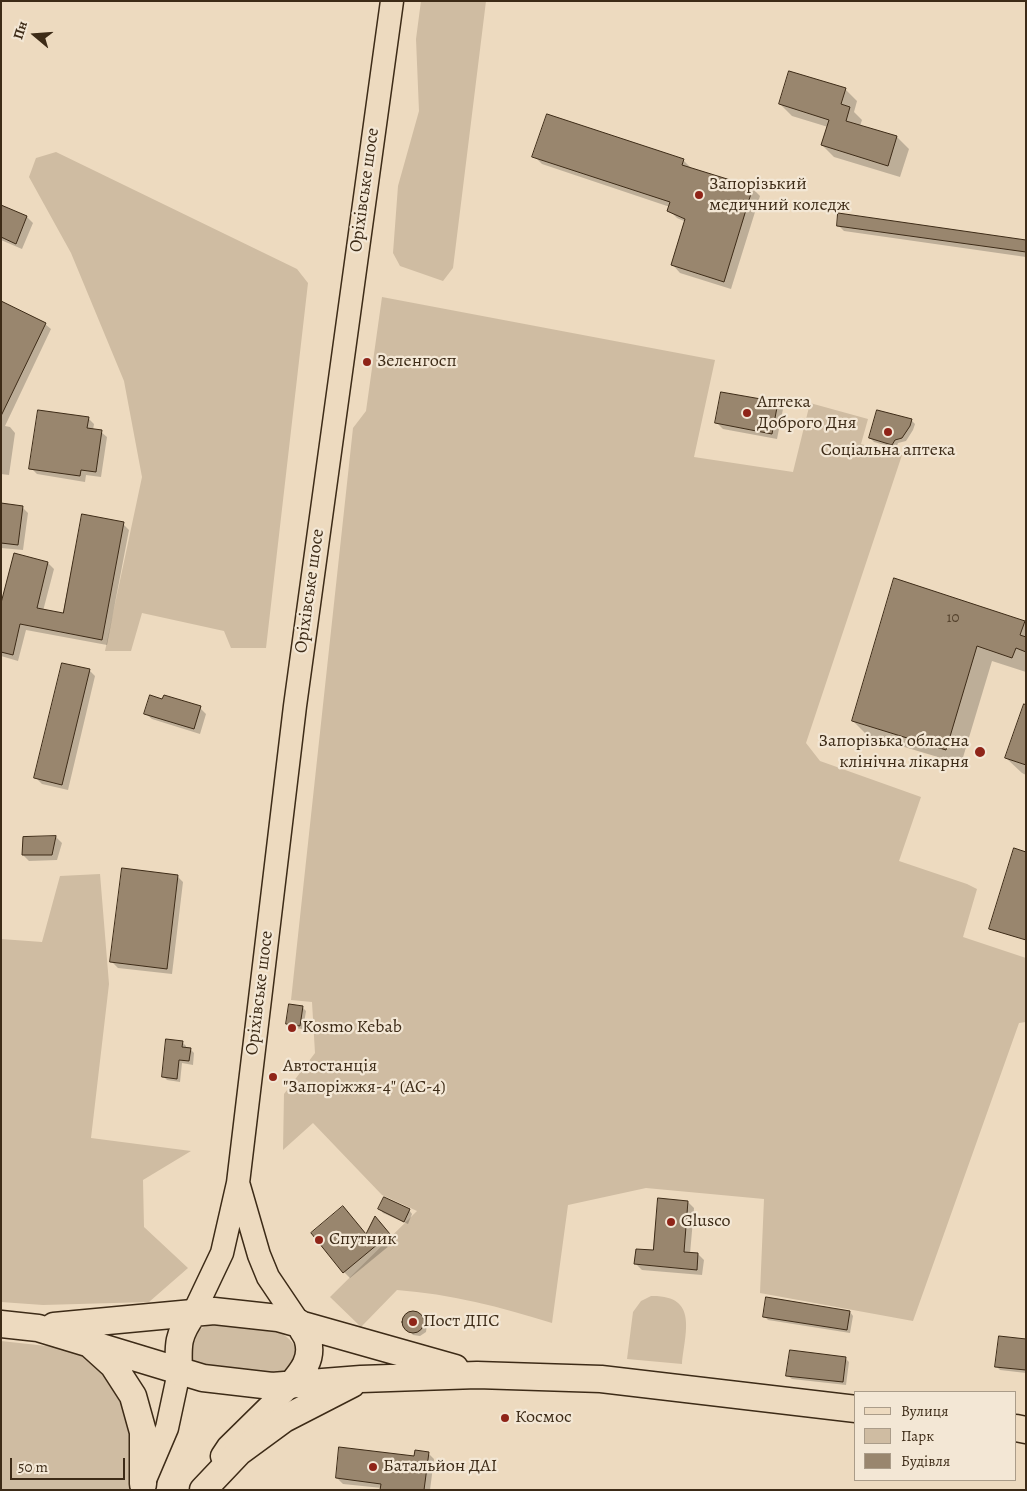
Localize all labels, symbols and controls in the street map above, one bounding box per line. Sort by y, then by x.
north arrow [10,10,60,60]
text: Пн [8,19,32,42]
street label: Оріхівське шосе [346,126,384,254]
place label: Запорізький медичний коледж [709,174,850,216]
marker: Запорізький медичний коледж [693,189,705,201]
place label: Зеленгосп [377,351,457,373]
marker: Зеленгосп [361,356,373,368]
place label: Аптека Доброго Дня [757,392,856,434]
marker: Аптека Доброго Дня [741,407,753,419]
marker: Соціальна аптека [882,426,894,438]
place label: Соціальна аптека [821,440,955,462]
street label: Оріхівське шосе [291,527,329,655]
house number: 10 [946,609,960,627]
place label: Запорізька обласна клінічна лікарня [819,731,969,774]
marker: Запорізька обласна клінічна лікарня [973,745,987,759]
street label: Оріхівське шосе [242,929,278,1057]
place label: Kosmo Kebab [302,1017,402,1039]
marker: Kosmo Kebab [286,1022,298,1034]
place label: Автостанція "Запоріжжя-4" (АС-4) [283,1056,446,1098]
marker: Автостанція "Запоріжжя-4" (АС-4) [267,1071,279,1083]
place label: Glusco [681,1211,731,1233]
marker: Glusco [665,1216,677,1228]
place label: Спутник [329,1229,397,1251]
marker: Спутник [313,1234,325,1246]
place label: Пост ДПС [423,1311,499,1333]
marker: Пост ДПС [407,1316,419,1328]
legend [854,1391,1017,1481]
text: Вулиця [901,1401,948,1421]
place label: Космос [515,1407,572,1429]
marker: Космос [499,1412,511,1424]
text: Парк [901,1426,934,1446]
scale bar [12,1448,128,1480]
text: Будівля [901,1451,950,1471]
place label: Батальйон ДАI [383,1456,497,1478]
text: 50 m [18,1457,48,1477]
marker: Батальйон ДАI [367,1461,379,1473]

